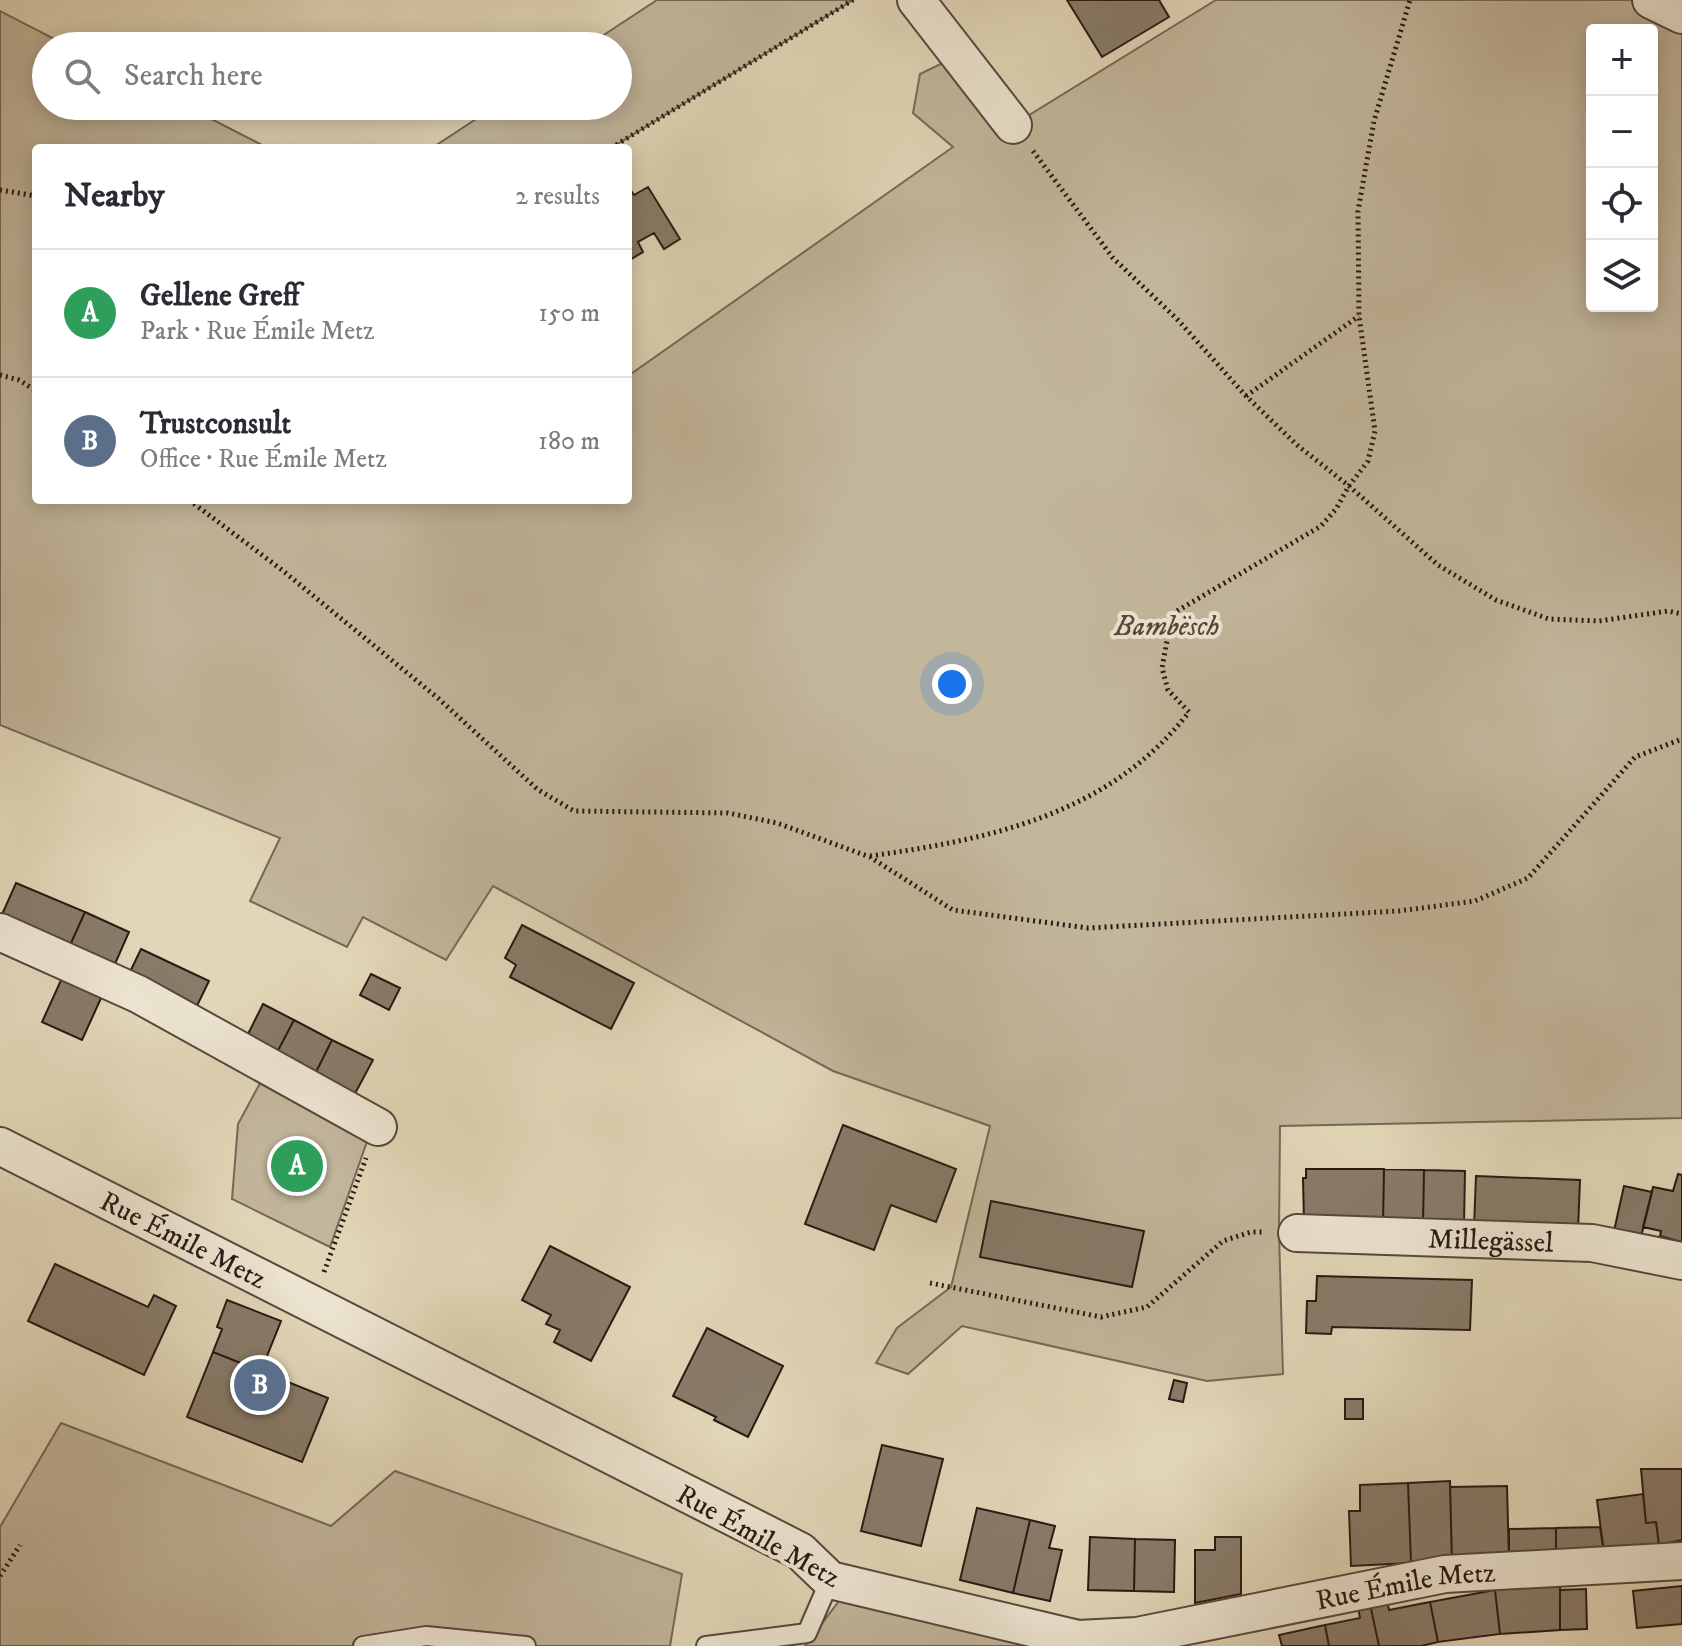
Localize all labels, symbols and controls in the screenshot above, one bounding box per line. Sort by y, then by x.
map controls [1586,24,1658,312]
button: + [1586,24,1658,96]
search box [32,32,632,120]
icon: search [60,54,104,98]
text: Search here [124,58,263,95]
button: − [1586,96,1658,168]
button: locate [1586,168,1658,240]
text: Nearby [64,175,165,217]
text: 2 results [515,180,600,213]
button: layers [1586,240,1658,312]
text: Gellene Greff [140,278,299,315]
text: A [82,297,98,330]
text: 150 m [539,297,600,330]
text: Park · Rue Émile Metz [140,315,375,348]
text: Trustconsult [140,406,291,443]
text: B [82,425,98,458]
text: 180 m [538,425,600,458]
text: Office · Rue Émile Metz [140,443,387,476]
park label: Bambësch [1114,609,1219,644]
your location [932,664,972,704]
pin: A [271,1136,323,1196]
street label: Rue Émile Metz [94,1184,272,1297]
street label: Millegässel [1428,1221,1555,1261]
pin: B [234,1355,286,1415]
street label: Rue Émile Metz [670,1477,846,1596]
street label: Rue Émile Metz [1313,1555,1496,1619]

